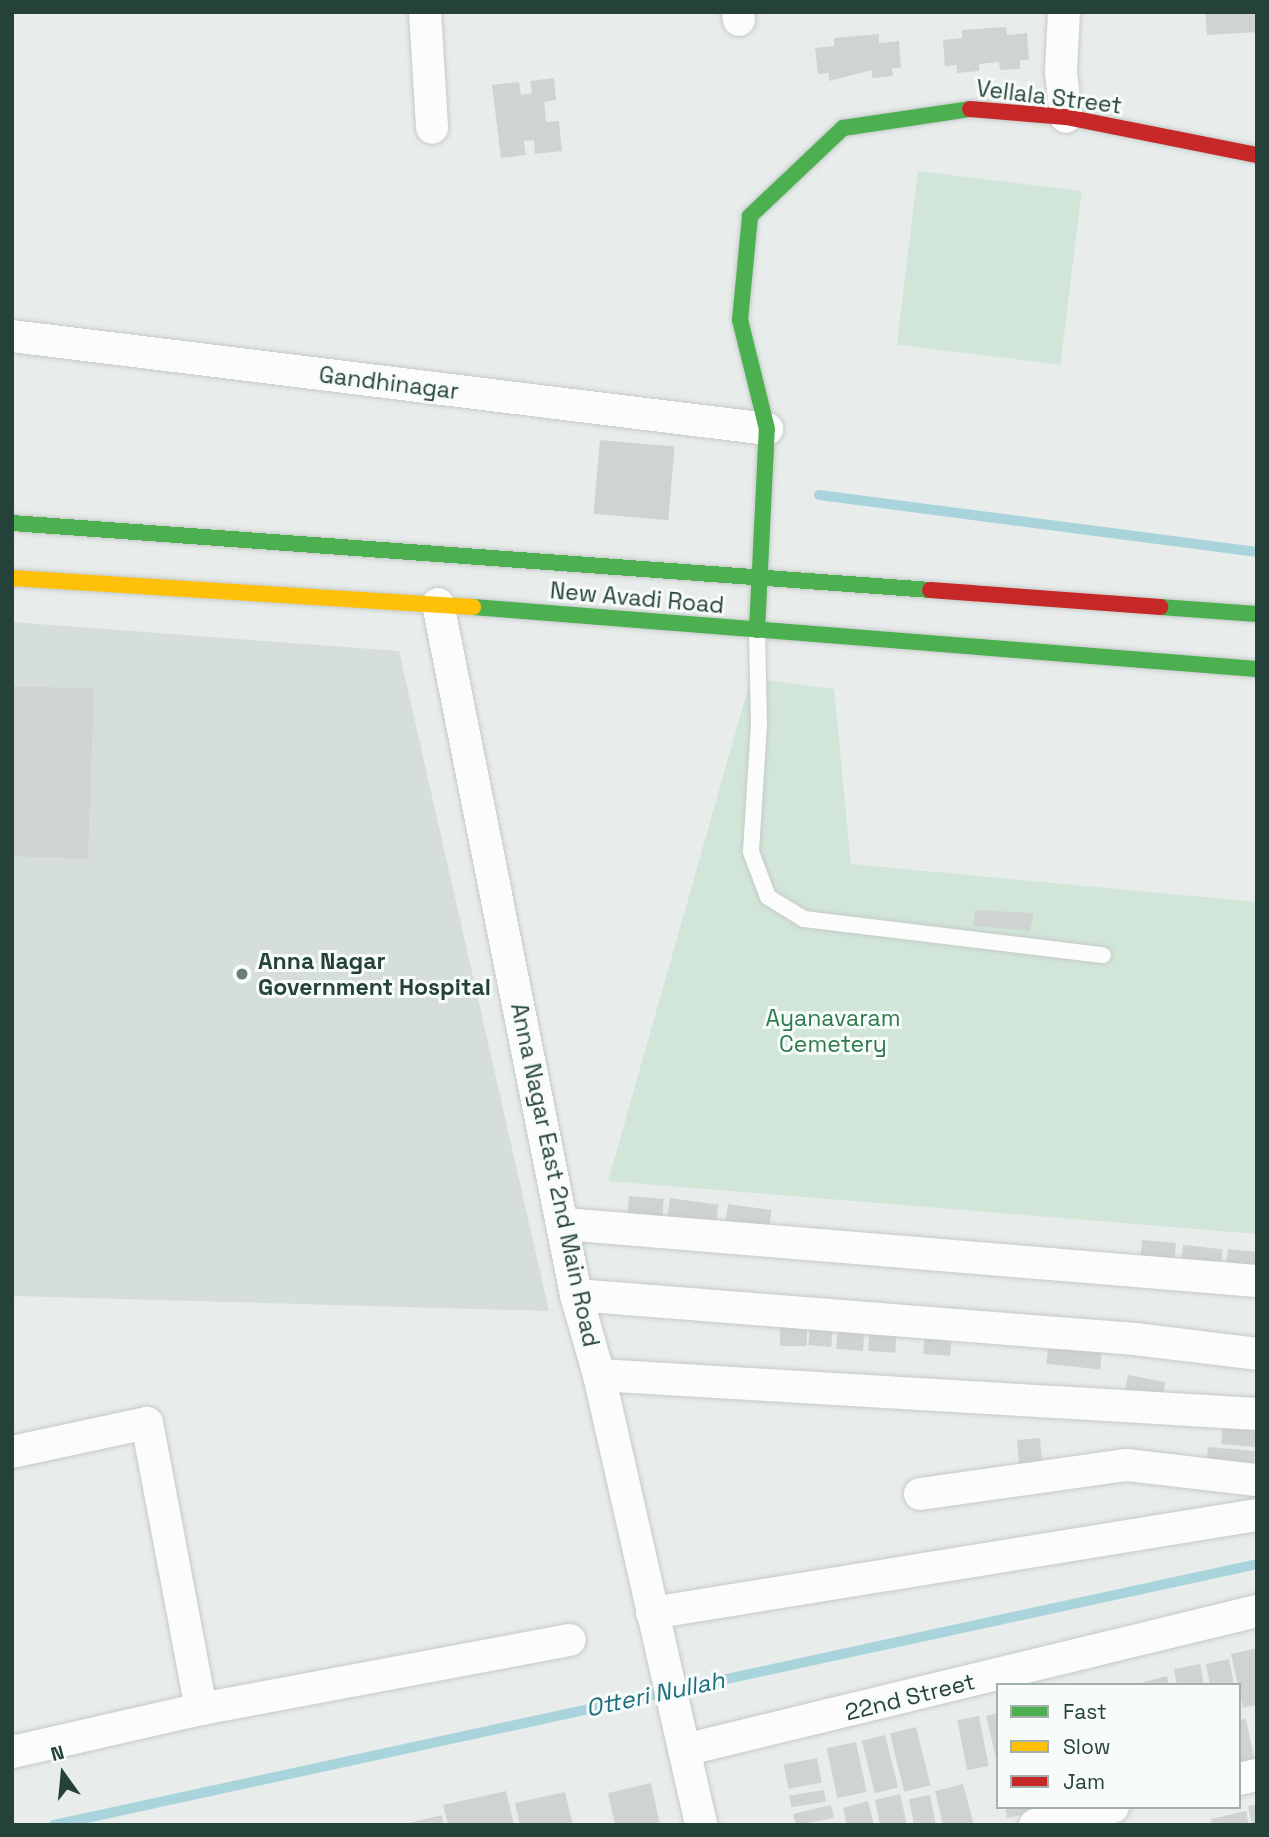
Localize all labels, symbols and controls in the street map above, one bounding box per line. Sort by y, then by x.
street label: Vellala Street [975,74,1123,120]
street label: Gandhinagar [317,361,461,405]
street label: New Avadi Road [549,577,725,619]
place label: Anna Nagar Government Hospital [258,947,491,1001]
marker: Anna Nagar Government Hospital [232,964,252,984]
street label: Anna Nagar East 2nd Main Road [505,1001,605,1349]
park label: Ayanavaram Cemetery [765,1004,901,1058]
water label: Otteri Nullah [583,1665,727,1723]
street label: 22nd Street [842,1668,978,1726]
legend [996,1683,1241,1809]
text: Fast [1063,1698,1107,1725]
text: Slow [1063,1733,1111,1760]
north arrow [28,1739,98,1809]
text: N [48,1740,67,1767]
text: Jam [1063,1768,1105,1795]

